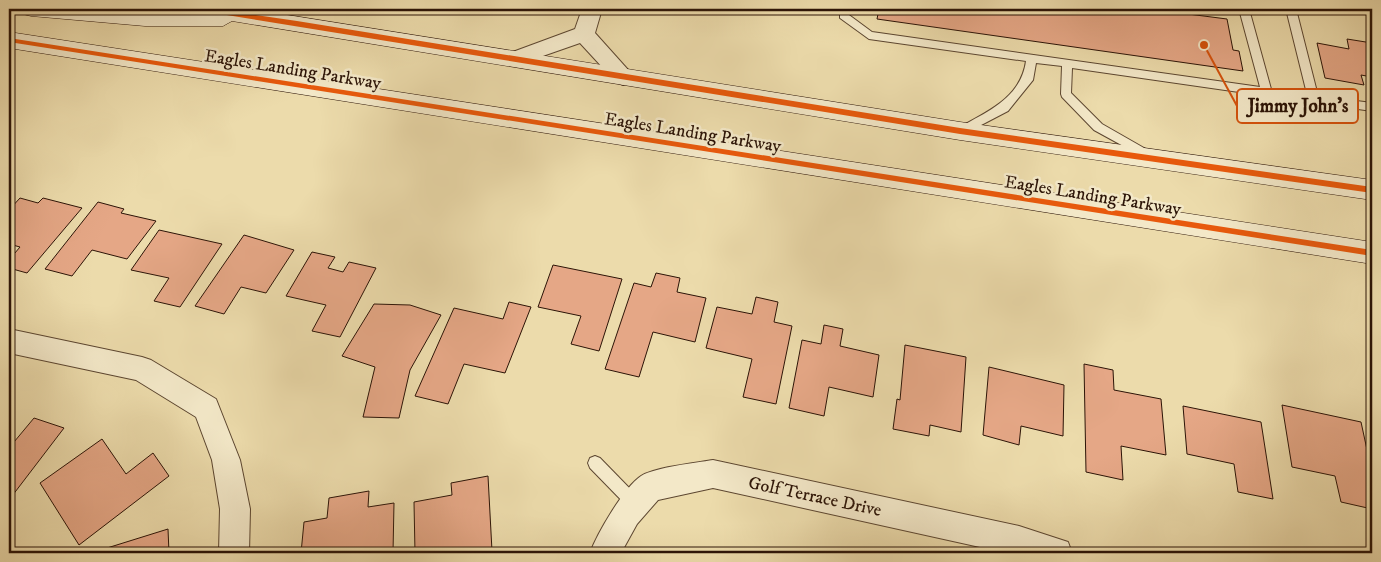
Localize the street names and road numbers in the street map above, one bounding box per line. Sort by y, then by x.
street label: Eagles Landing Parkway [203,45,383,95]
street label: Eagles Landing Parkway [603,108,783,158]
street label: Eagles Landing Parkway [1003,171,1183,221]
street label: Golf Terrace Drive [746,472,883,522]

